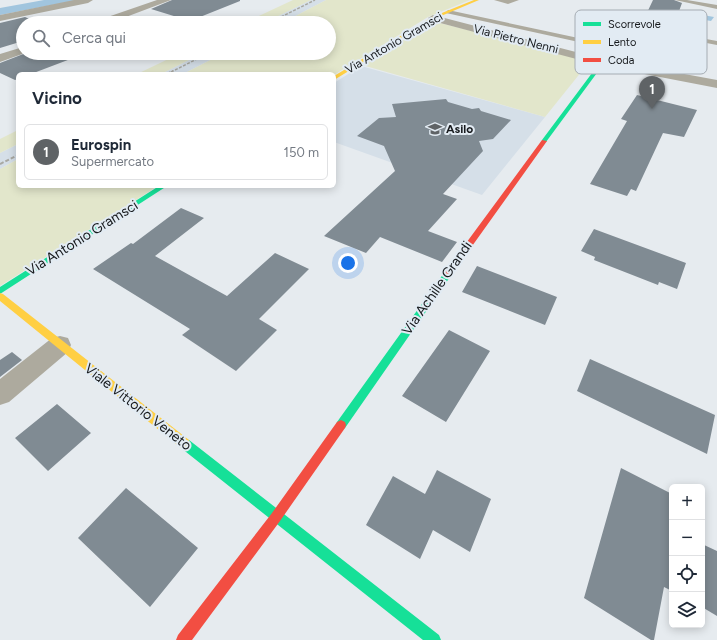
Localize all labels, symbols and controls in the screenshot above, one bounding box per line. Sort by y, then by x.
street label: Via Antonio Gramsci [343,9,445,77]
legend [575,10,707,74]
search box [16,16,336,60]
text: Scorrevole [608,18,661,31]
street label: Via Pietro Nenni [472,22,560,56]
icon: search [30,27,52,49]
text: Cerca qui [62,29,126,47]
text: Lento [608,36,636,49]
text: Coda [608,54,634,67]
pin: 1 [639,76,665,109]
text: Vicino [32,88,82,108]
school or university icon: Asilo [427,121,443,137]
place label: Asilo [446,122,473,136]
text: Eurospin [71,136,131,154]
text: 1 [43,145,49,160]
text: 150 m [284,145,319,160]
text: Supermercato [71,154,154,169]
street label: Via Antonio Gramsci [23,197,141,279]
street label: Via Achille Grandi [398,238,476,338]
your location [338,253,358,273]
street label: Viale Vittorio Veneto [81,360,195,454]
map controls [669,484,705,628]
button: + [669,484,705,520]
button: − [669,520,705,556]
button: locate [669,556,705,592]
button: layers [669,592,705,628]

